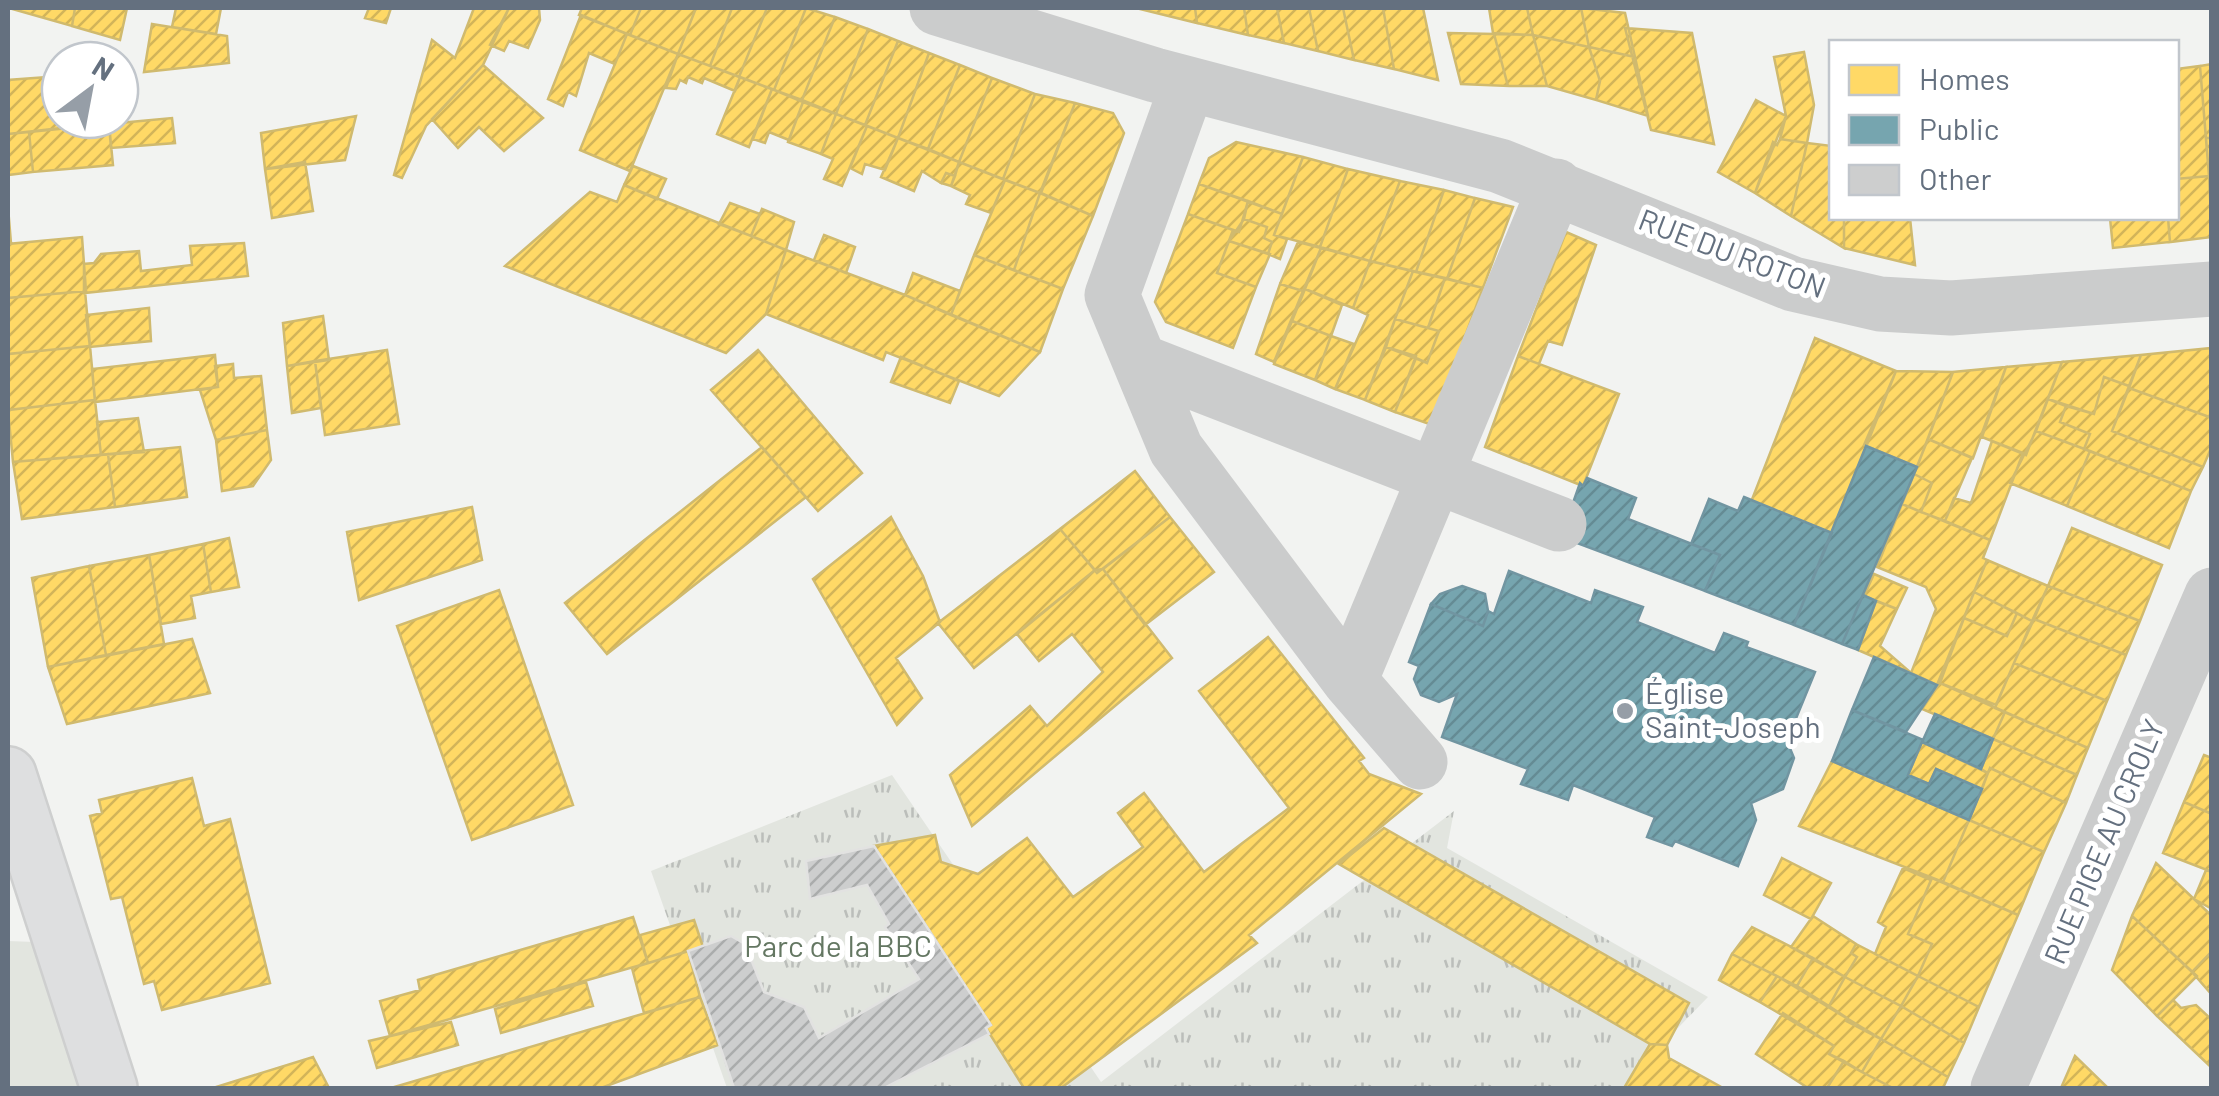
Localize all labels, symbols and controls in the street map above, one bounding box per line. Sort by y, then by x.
north arrow [40,40,140,140]
legend [1829,40,2179,220]
text: N [87,49,121,87]
text: Homes [1919,60,2010,96]
text: Public [1919,110,1999,146]
text: Other [1919,160,1992,196]
street label: RUE DU ROTON [1634,200,1831,304]
place label: Église Saint-Joseph [1645,674,1821,744]
marker: Église Saint-Joseph [1614,700,1636,722]
street label: RUE PIGE AU CROLY [2035,714,2171,969]
park label: Parc de la BBC [744,927,932,963]

